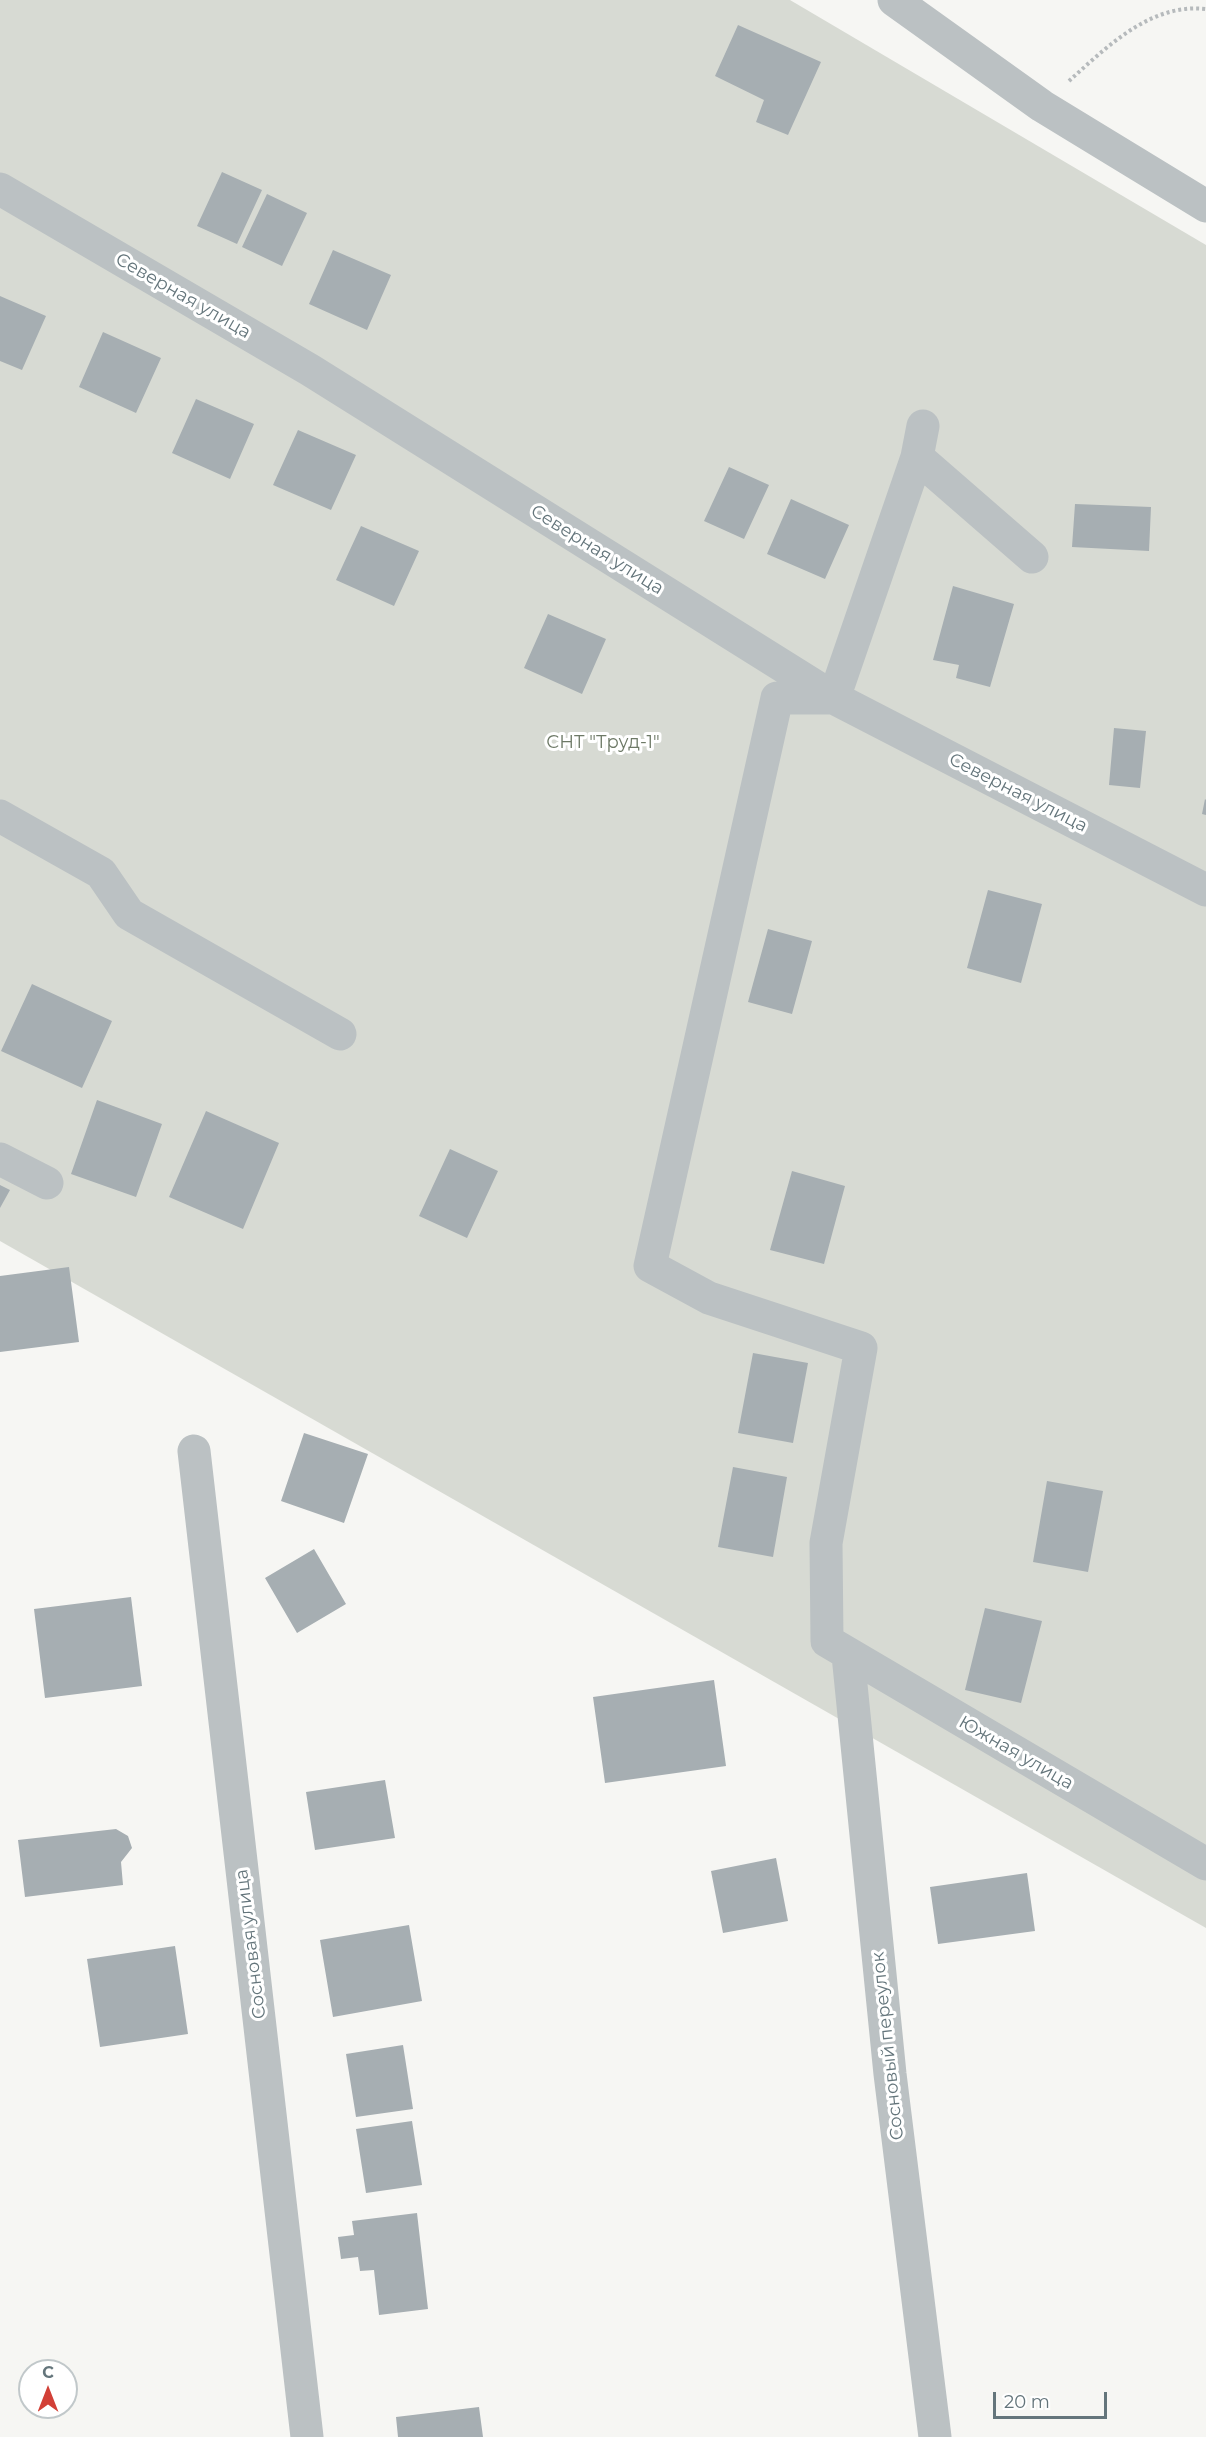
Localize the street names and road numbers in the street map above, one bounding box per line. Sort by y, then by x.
street label: Северная улица [112,249,254,343]
street label: Северная улица [527,500,667,600]
street label: Северная улица [945,749,1091,837]
street label: Южная улица [955,1711,1077,1795]
street label: Сосновая улица [231,1868,271,2020]
street label: Сосновый переулок [867,1951,909,2141]

